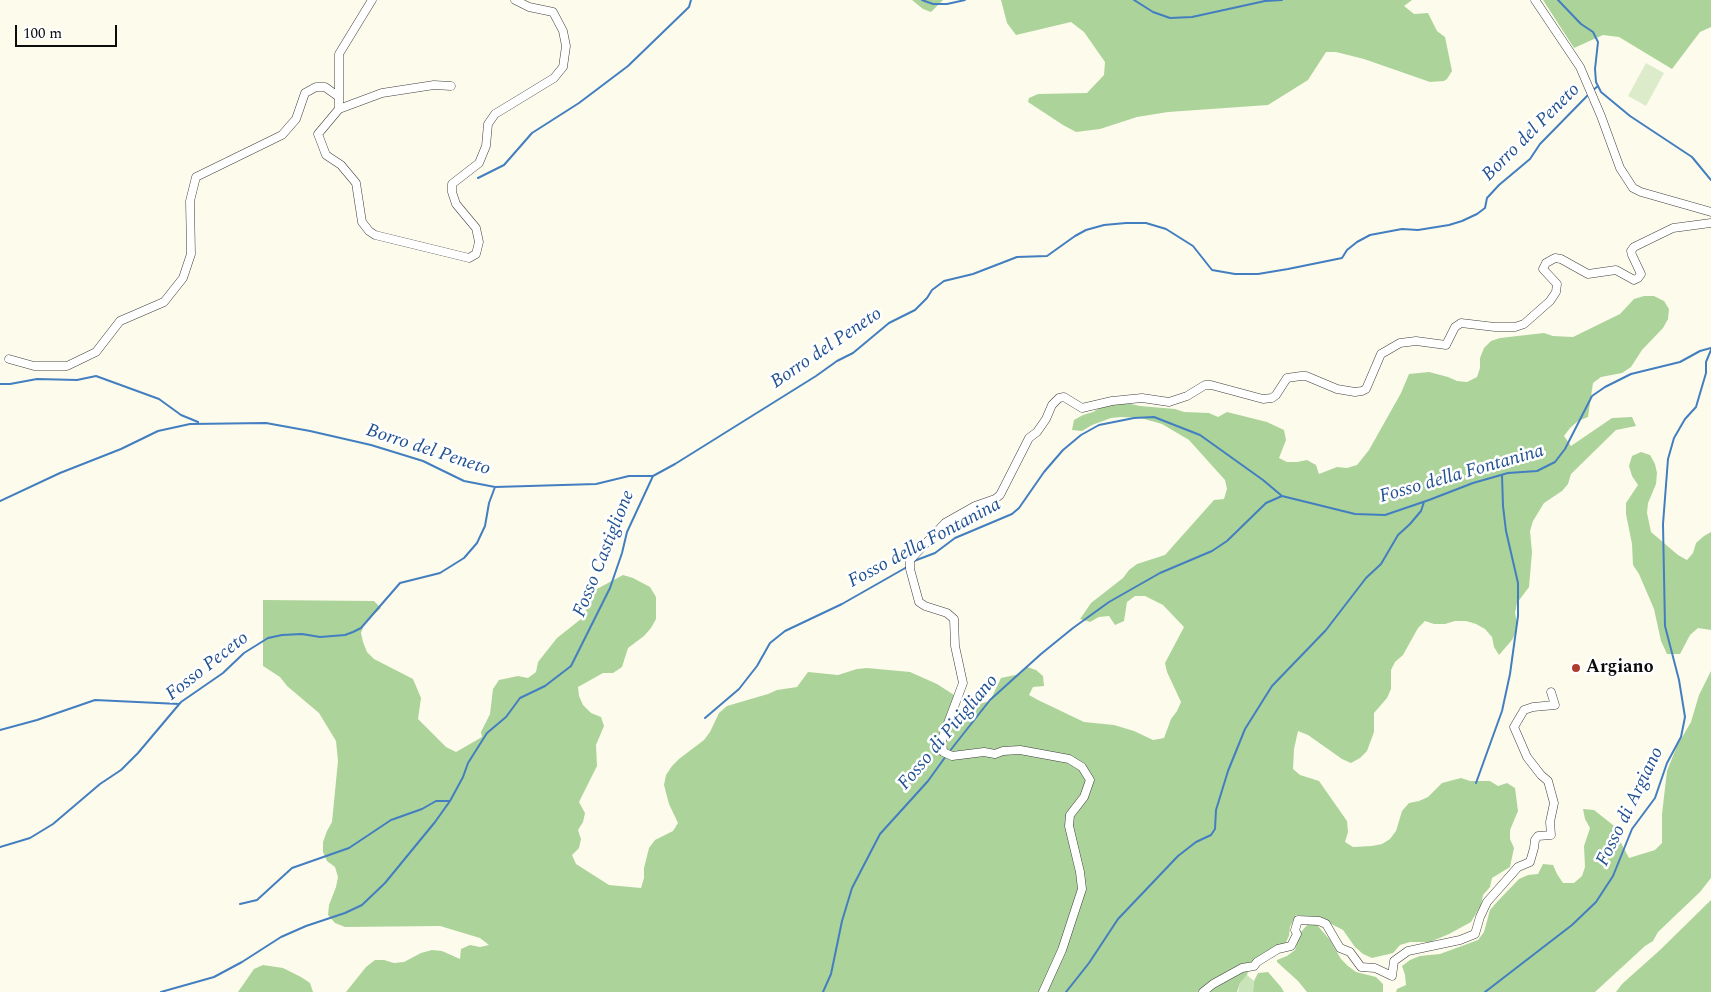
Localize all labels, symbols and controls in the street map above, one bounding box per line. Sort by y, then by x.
scale bar [18,15,120,47]
text: 100 m [23,22,62,45]
water label: Borro del Peneto [1478,79,1586,187]
water label: Borro del Peneto [767,303,887,395]
water label: Borro del Peneto [363,420,493,482]
water label: Fosso della Fontanina [1377,441,1547,509]
water label: Fosso Castiglione [569,487,641,621]
water label: Fosso della Fontanina [845,494,1005,594]
water label: Fosso Peceto [162,628,254,706]
place label: Argiano [1586,657,1654,679]
marker: Argiano [1570,662,1582,674]
water label: Fosso di Pitigliano [894,671,1004,795]
water label: Fosso di Argiano [1592,744,1670,870]

